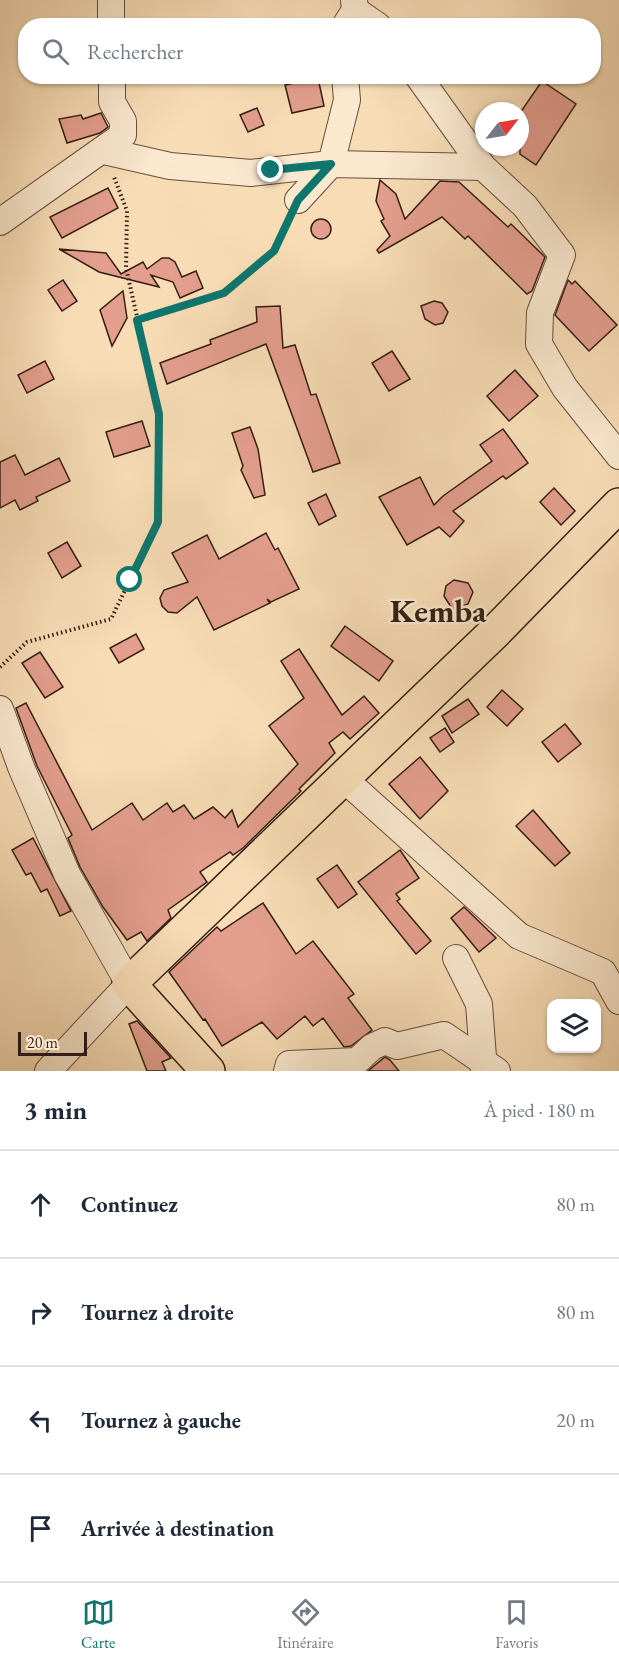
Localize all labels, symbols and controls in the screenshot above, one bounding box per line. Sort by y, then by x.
search box [18,18,601,84]
icon: search [39,35,72,68]
text: Rechercher [87,37,183,66]
north arrow [475,102,529,156]
route end [257,156,283,182]
route start [116,566,142,592]
district label: Kemba [390,589,487,632]
map controls [547,999,601,1053]
button: layers [547,999,601,1053]
scale bar [18,1029,87,1056]
text: 20 m [27,1032,58,1053]
text: 3 min [24,1093,87,1127]
text: À pied · 180 m [484,1097,595,1123]
icon: ahead [24,1188,57,1221]
text: Continuez [81,1190,178,1219]
text: 80 m [556,1191,595,1217]
icon: right [24,1296,57,1329]
text: Tournez à droite [81,1298,234,1327]
text: 80 m [556,1299,595,1325]
icon: left [24,1404,57,1437]
text: Tournez à gauche [81,1406,241,1435]
text: 20 m [556,1407,595,1433]
icon: arrive [24,1512,57,1545]
text: Arrivée à destination [81,1514,274,1543]
tab: Carte [81,1596,115,1653]
tab: Itinéraire [277,1596,333,1653]
tab: Favoris [495,1596,538,1653]

